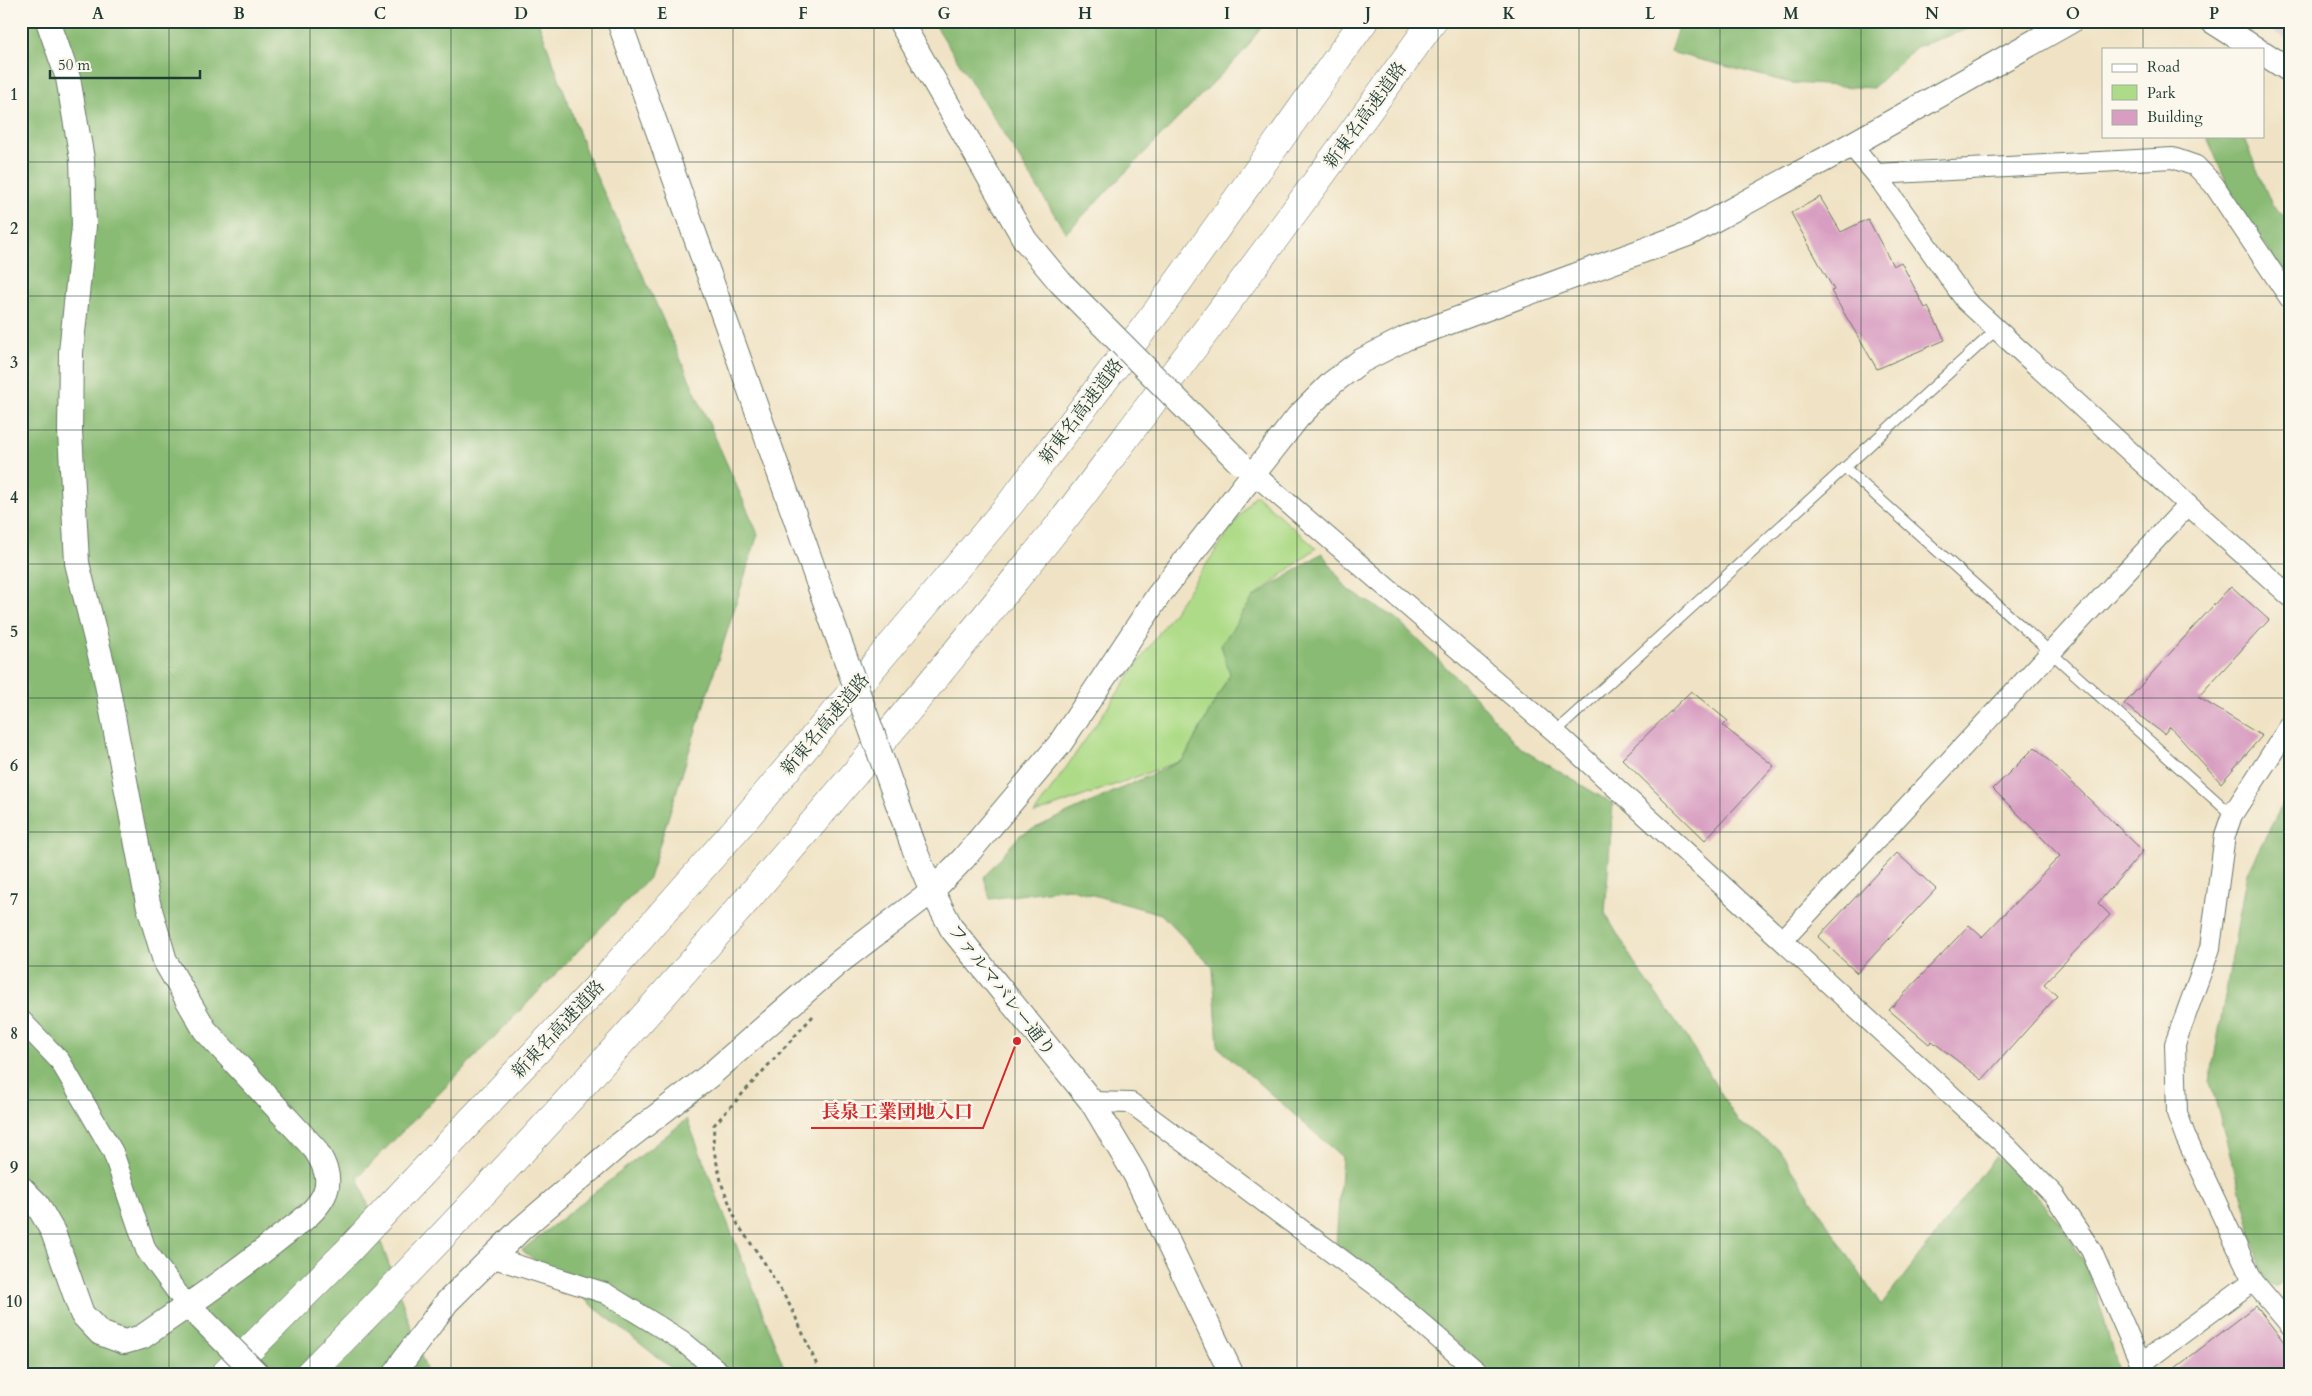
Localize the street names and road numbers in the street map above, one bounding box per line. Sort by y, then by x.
street label: 新東名高速道路 [1318,57,1413,174]
street label: 新東名高速道路 [1034,353,1129,469]
street label: 新東名高速道路 [775,668,875,781]
street label: ファルマバレー通り [942,919,1061,1062]
street label: 新東名高速道路 [506,975,610,1084]

